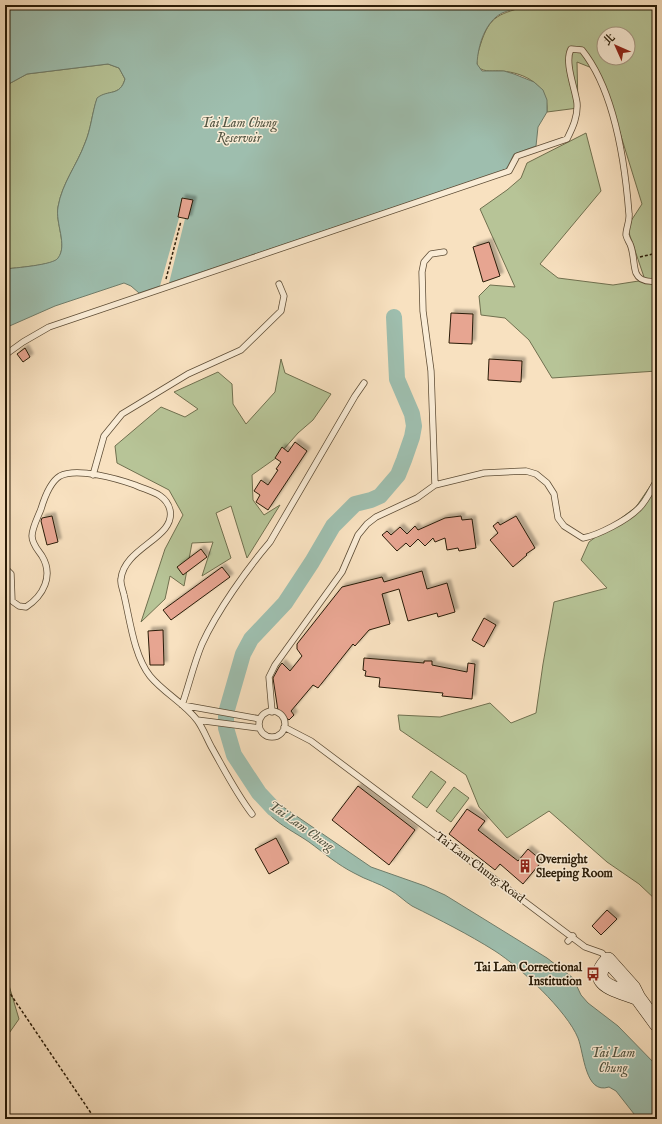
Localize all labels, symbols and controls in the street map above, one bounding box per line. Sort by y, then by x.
north arrow [596,26,636,66]
text: 北 [601,31,618,48]
water label: Tai Lam Chung Reservoir [201,115,278,147]
water label: Tai Lam Chung [265,797,338,856]
street label: Tai Lam Chung Road [432,829,528,906]
place label: Overnight Sleeping Room [536,852,614,882]
building icon: Overnight Sleeping Room [517,858,533,874]
place label: Tai Lam Correctional Institution [474,960,583,989]
bus stop icon: Tai Lam Correctional Institution [585,966,601,982]
water label: Tai Lam Chung [591,1045,635,1078]

